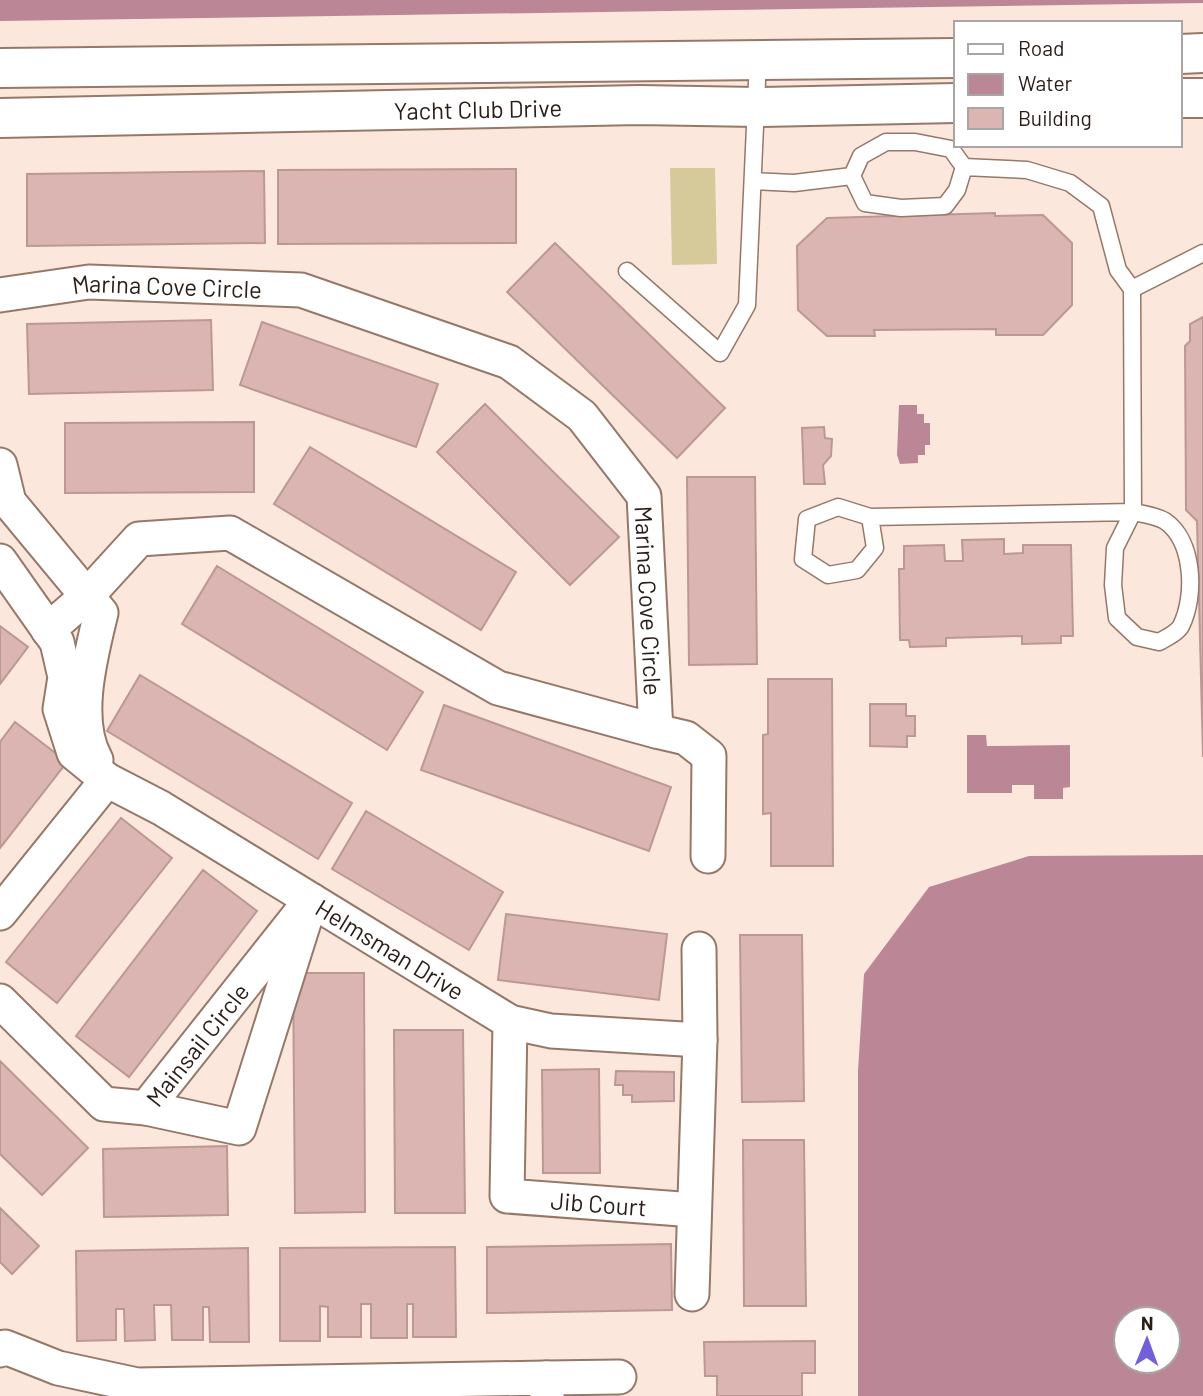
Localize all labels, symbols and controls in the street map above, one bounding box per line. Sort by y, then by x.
legend [954,21,1182,147]
text: Road [1018,35,1064,60]
text: Water [1018,70,1073,95]
street label: Yacht Club Drive [394,92,562,124]
text: Building [1018,105,1092,130]
street label: Marina Cove Circle [70,268,263,303]
street label: Marina Cove Circle [630,505,669,696]
street label: Helmsman Drive [311,892,470,1005]
street label: Mainsail Circle [139,977,254,1112]
street label: Jib Court [550,1185,648,1221]
north arrow [1112,1305,1182,1375]
text: N [1141,1311,1154,1334]

